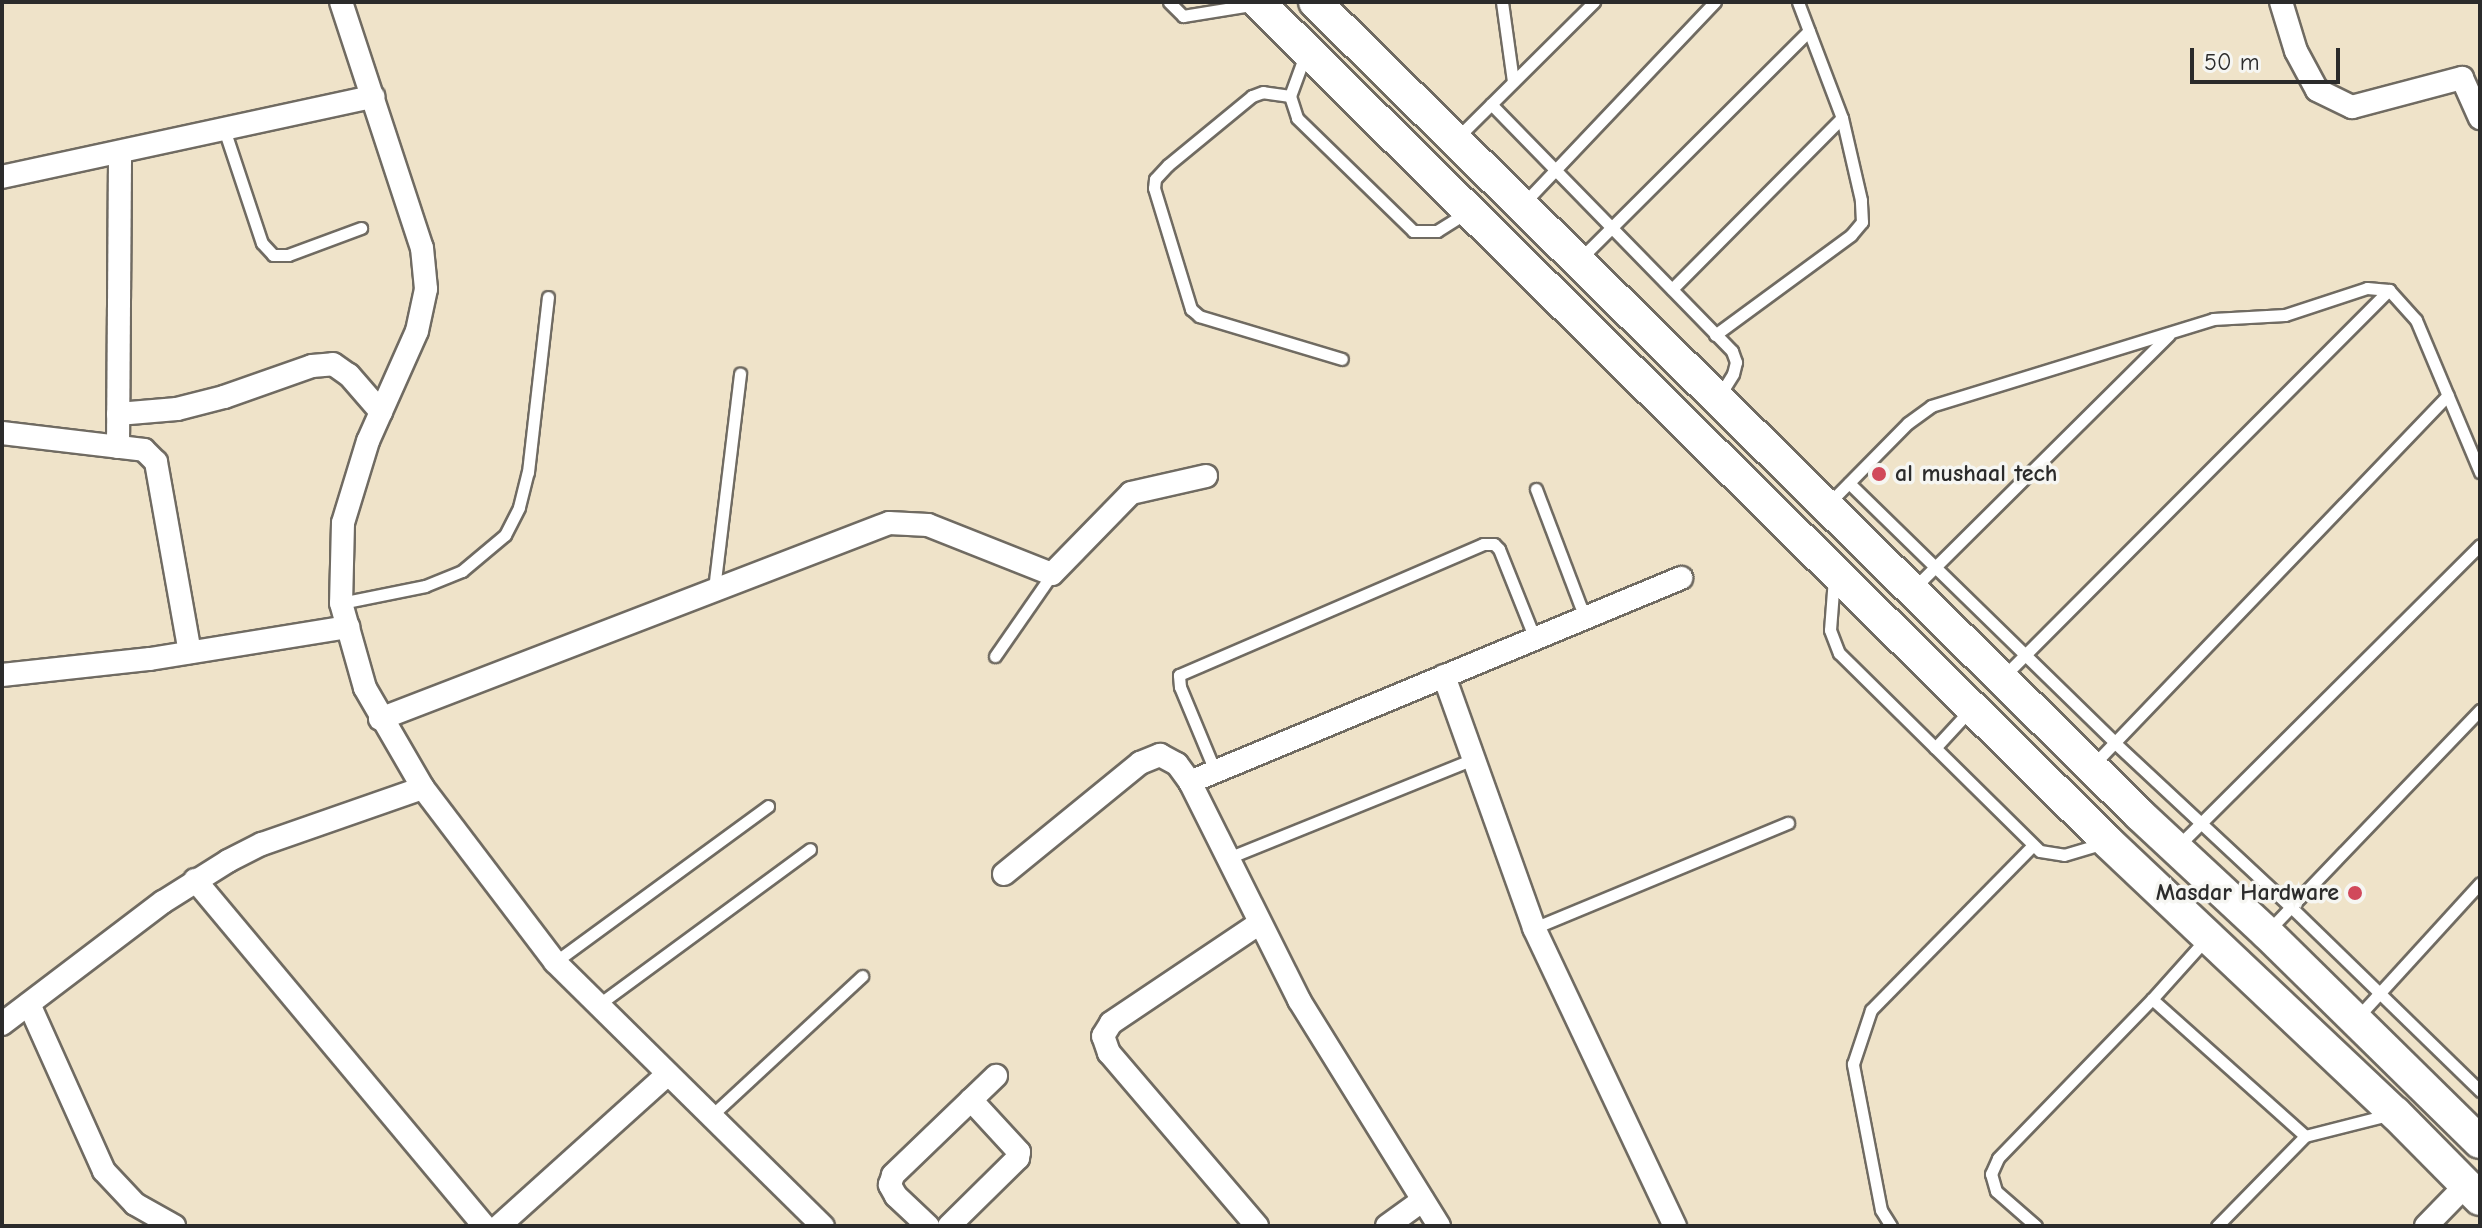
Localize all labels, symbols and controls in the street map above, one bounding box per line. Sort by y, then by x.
scale bar [2194,32,2344,82]
text: 50 m [2204,48,2260,76]
place label: al mushaal tech [1895,460,2057,488]
marker: al mushaal tech [1870,465,1888,483]
place label: Masdar Hardware [2156,879,2339,907]
marker: Masdar Hardware [2346,884,2364,902]

